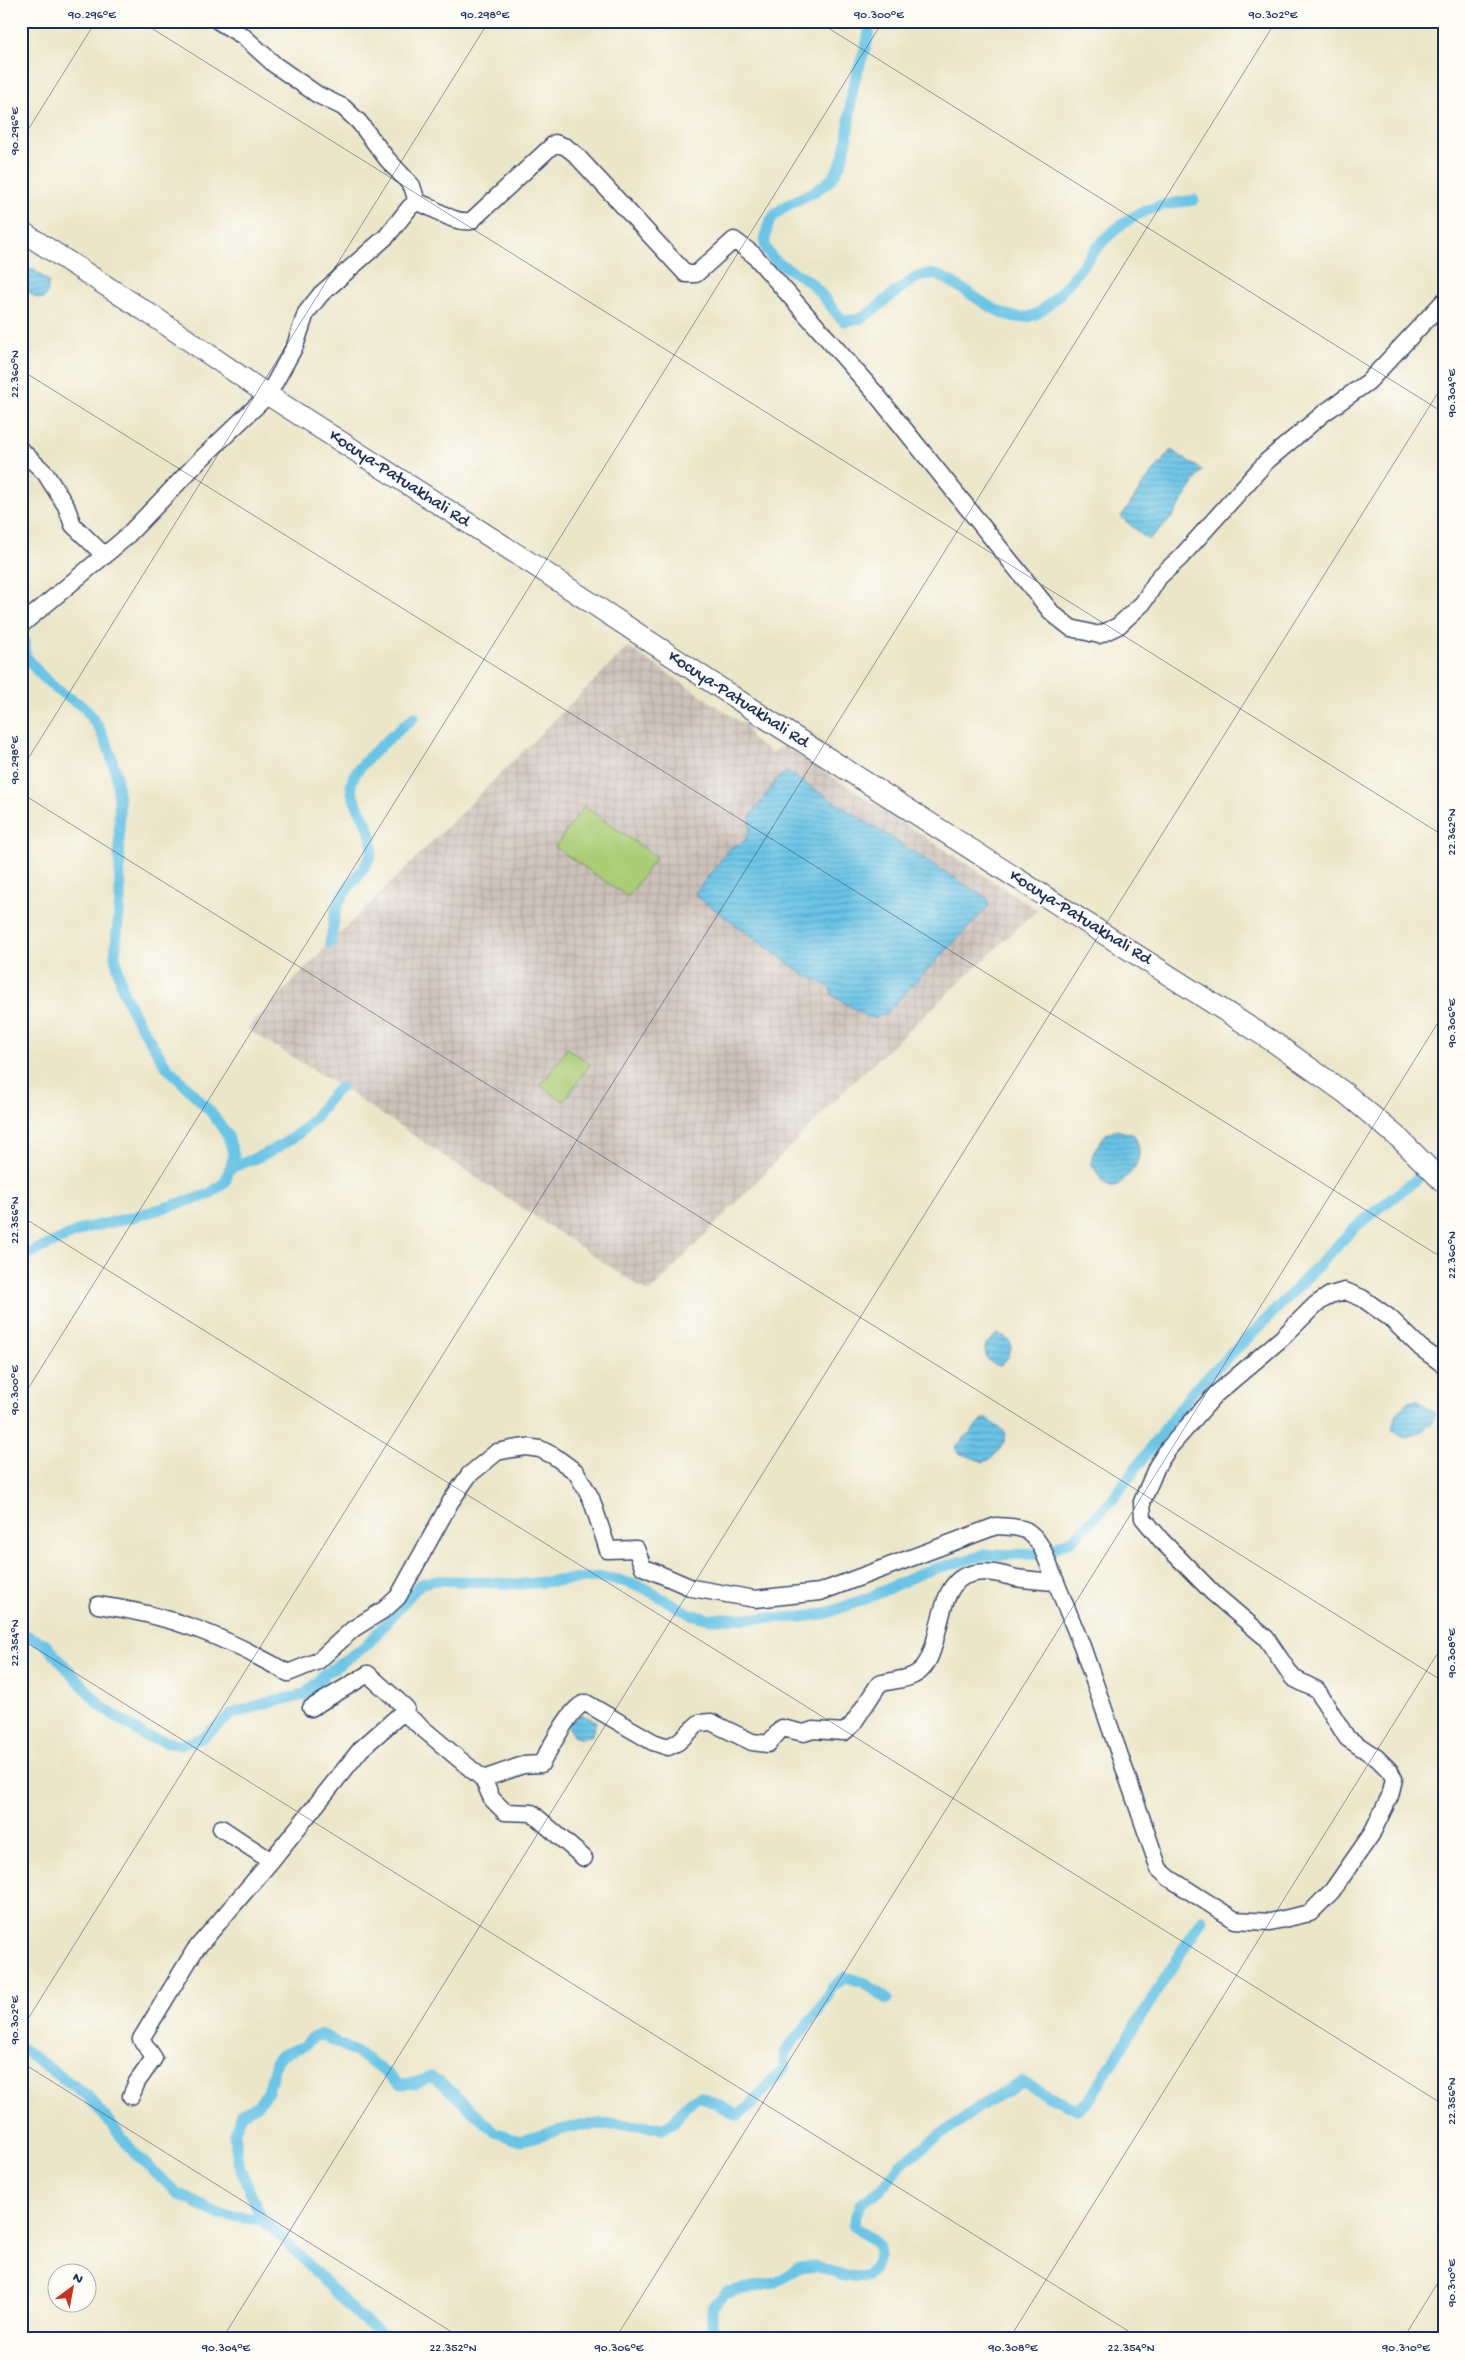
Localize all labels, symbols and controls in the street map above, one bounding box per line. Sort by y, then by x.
text: 90.296°E [67,9,116,23]
text: 90.298°E [460,9,509,23]
text: 90.300°E [853,9,904,23]
text: 90.302°E [1248,9,1298,23]
text: 90.296°E [9,107,23,156]
text: 22.360°N [9,350,23,398]
text: 90.304°E [1446,368,1460,418]
street label: Kocuya-Patuakhali Rd [325,426,475,533]
street label: Kocuya-Patuakhali Rd [664,647,814,754]
text: 90.298°E [9,736,23,785]
text: 22.362°N [1446,808,1460,855]
street label: Kocuya-Patuakhali Rd [1005,866,1156,971]
text: 90.306°E [1446,998,1460,1048]
text: 22.356°N [9,1196,23,1244]
text: 22.360°N [1446,1231,1460,1279]
text: 90.300°E [9,1365,23,1416]
text: 22.354°N [9,1619,23,1667]
text: 90.308°E [1446,1628,1460,1679]
text: 90.302°E [9,1995,23,2045]
text: 22.356°N [1446,2077,1460,2125]
text: 90.310°E [1446,2259,1460,2308]
north arrow [48,2262,98,2312]
text: N [69,2269,86,2289]
text: 90.304°E [201,2342,251,2356]
text: 22.352°N [429,2342,477,2356]
text: 90.306°E [594,2342,644,2356]
text: 90.308°E [987,2342,1038,2356]
text: 22.354°N [1108,2342,1155,2356]
text: 90.310°E [1381,2342,1430,2356]

